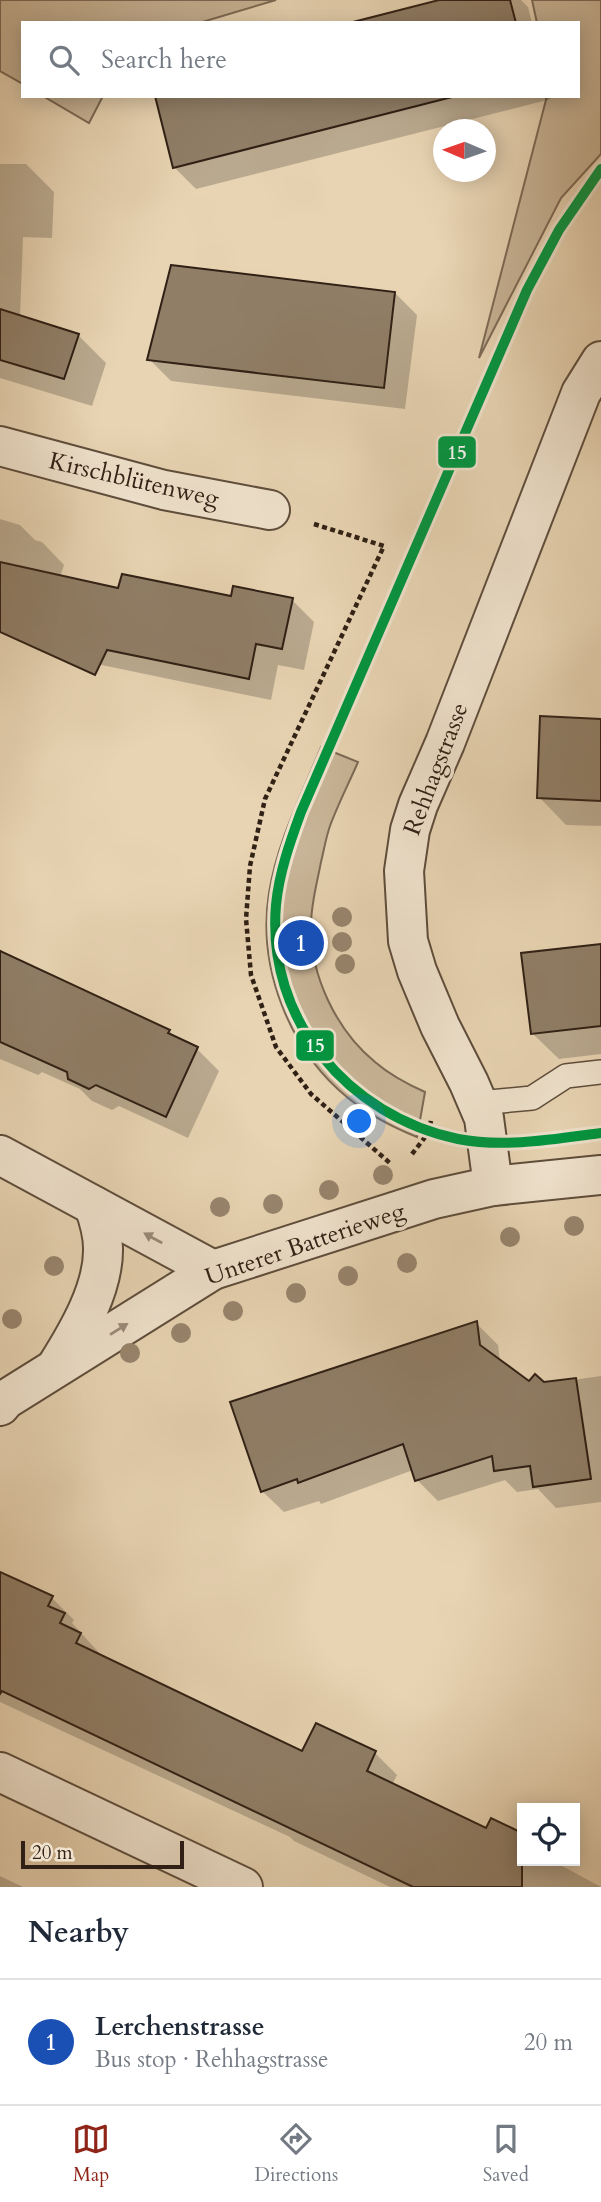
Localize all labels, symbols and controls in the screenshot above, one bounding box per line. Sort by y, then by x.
search box [21,21,580,98]
icon: search [45,41,83,79]
text: Search here [101,42,227,77]
north arrow [433,119,496,182]
line badge: 15 [437,435,477,469]
text: 15 [447,440,467,466]
street label: Kirschblütenweg [46,444,223,516]
street label: Rehhagstrasse [396,698,476,840]
pin: 1 [278,917,324,969]
line badge: 15 [295,1029,335,1062]
text: 15 [305,1033,325,1059]
your location [342,1104,376,1138]
street label: Unterer Batterieweg [201,1194,410,1294]
one-way arrow [143,1232,162,1244]
one-way arrow [109,1323,128,1336]
map controls [517,1803,580,1866]
button: locate [517,1803,580,1866]
scale bar [21,1838,184,1870]
text: 20 m [32,1840,73,1866]
text: Nearby [28,1912,129,1953]
text: Lerchenstrasse [95,2009,265,2044]
text: 1 [45,2027,57,2058]
text: 20 m [524,2027,573,2058]
text: Bus stop · Rehhagstrasse [95,2044,329,2075]
tab: Map [72,2120,110,2188]
tab: Directions [255,2120,338,2188]
tab: Saved [483,2120,529,2188]

